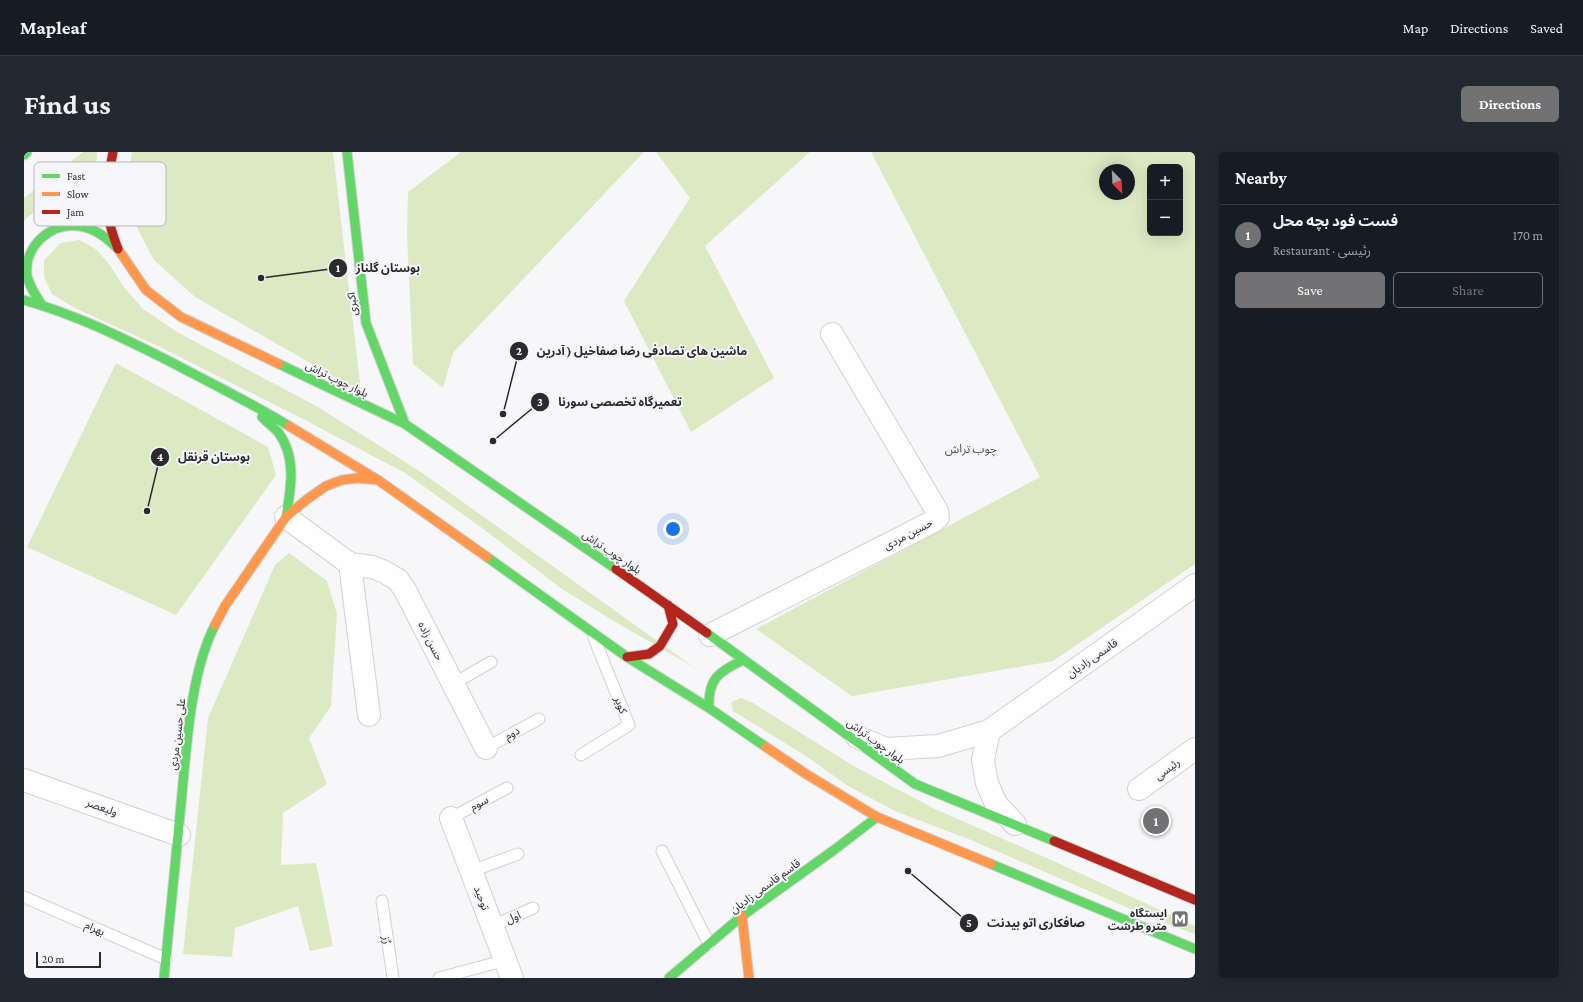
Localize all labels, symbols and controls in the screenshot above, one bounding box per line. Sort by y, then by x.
text: Mapleaf [20,17,86,38]
text: Map [1403,20,1428,36]
text: Directions [1450,20,1508,36]
text: Saved [1530,20,1563,36]
button: Directions [1461,86,1559,122]
text: Find us [24,89,111,120]
legend [34,162,166,226]
north arrow [1099,164,1135,200]
map controls [1147,164,1183,236]
button: + [1147,164,1183,200]
text: Nearby [1235,169,1287,188]
text: Fast [67,170,86,182]
text: Slow [67,188,89,200]
button: − [1147,200,1183,236]
text: Jam [66,206,84,219]
text: فست فود بچه محل [1273,213,1398,229]
text: 1 [1246,228,1250,243]
text: 170 m [1513,228,1543,243]
text: Restaurant · رئیسی [1273,243,1371,258]
callout: بوستان گلناز [328,256,428,280]
text: 1 [336,261,341,275]
text: بوستان گلناز [355,261,420,275]
button: Save [1235,272,1385,308]
button: Share [1393,272,1543,308]
street label: اکبری [345,292,360,316]
callout: ماشین های تصادفی رضا صفاخیل ( آدرین [509,339,755,363]
text: 2 [516,344,522,358]
text: ماشین های تصادفی رضا صفاخیل ( آدرین [537,344,747,358]
street label: بلوار چوب‌ تراش [303,359,370,401]
callout: تعمیرگاه تخصصی سورنا [530,390,689,414]
text: 3 [537,395,543,409]
text: تعمیرگاه تخصصی سورنا [558,395,682,409]
district label: چوب تراش [945,442,997,457]
callout: بوستان قرنقل [150,445,258,469]
text: 4 [157,450,164,464]
text: بوستان قرنقل [178,450,250,464]
street label: حسین مردی [882,516,935,553]
your location [663,519,683,539]
street label: بلوار چوب‌ تراش [579,528,644,578]
street label: حسن زاده [415,620,446,663]
street label: قاسمی زادیان [1064,636,1120,681]
street label: کویر [611,694,630,716]
street label: علی حسین مردی [167,697,188,771]
street label: بلوار چوب‌ تراش [844,716,907,768]
street label: دوم [502,724,523,744]
street label: رئیسی [1152,756,1183,783]
street label: سوم [468,793,492,815]
street label: ولیعصر [83,795,119,819]
pin: 1 [1143,806,1169,836]
street label: قاسم قاسمی زادیان [728,856,804,918]
street label: توحید [471,884,492,912]
place label: ایستگاه مترو طرشت [1108,907,1167,933]
street label: اول [504,908,523,926]
metro station icon: ایستگاه مترو طرشت [1170,909,1190,929]
callout: صافکاری اتو بیدنت [959,911,1093,935]
text: 5 [966,916,972,930]
text: صافکاری اتو بیدنت [987,916,1085,930]
street label: بهرام [82,918,107,940]
street label: رُز [379,934,394,945]
scale bar [36,950,101,969]
text: 20 m [42,953,64,965]

